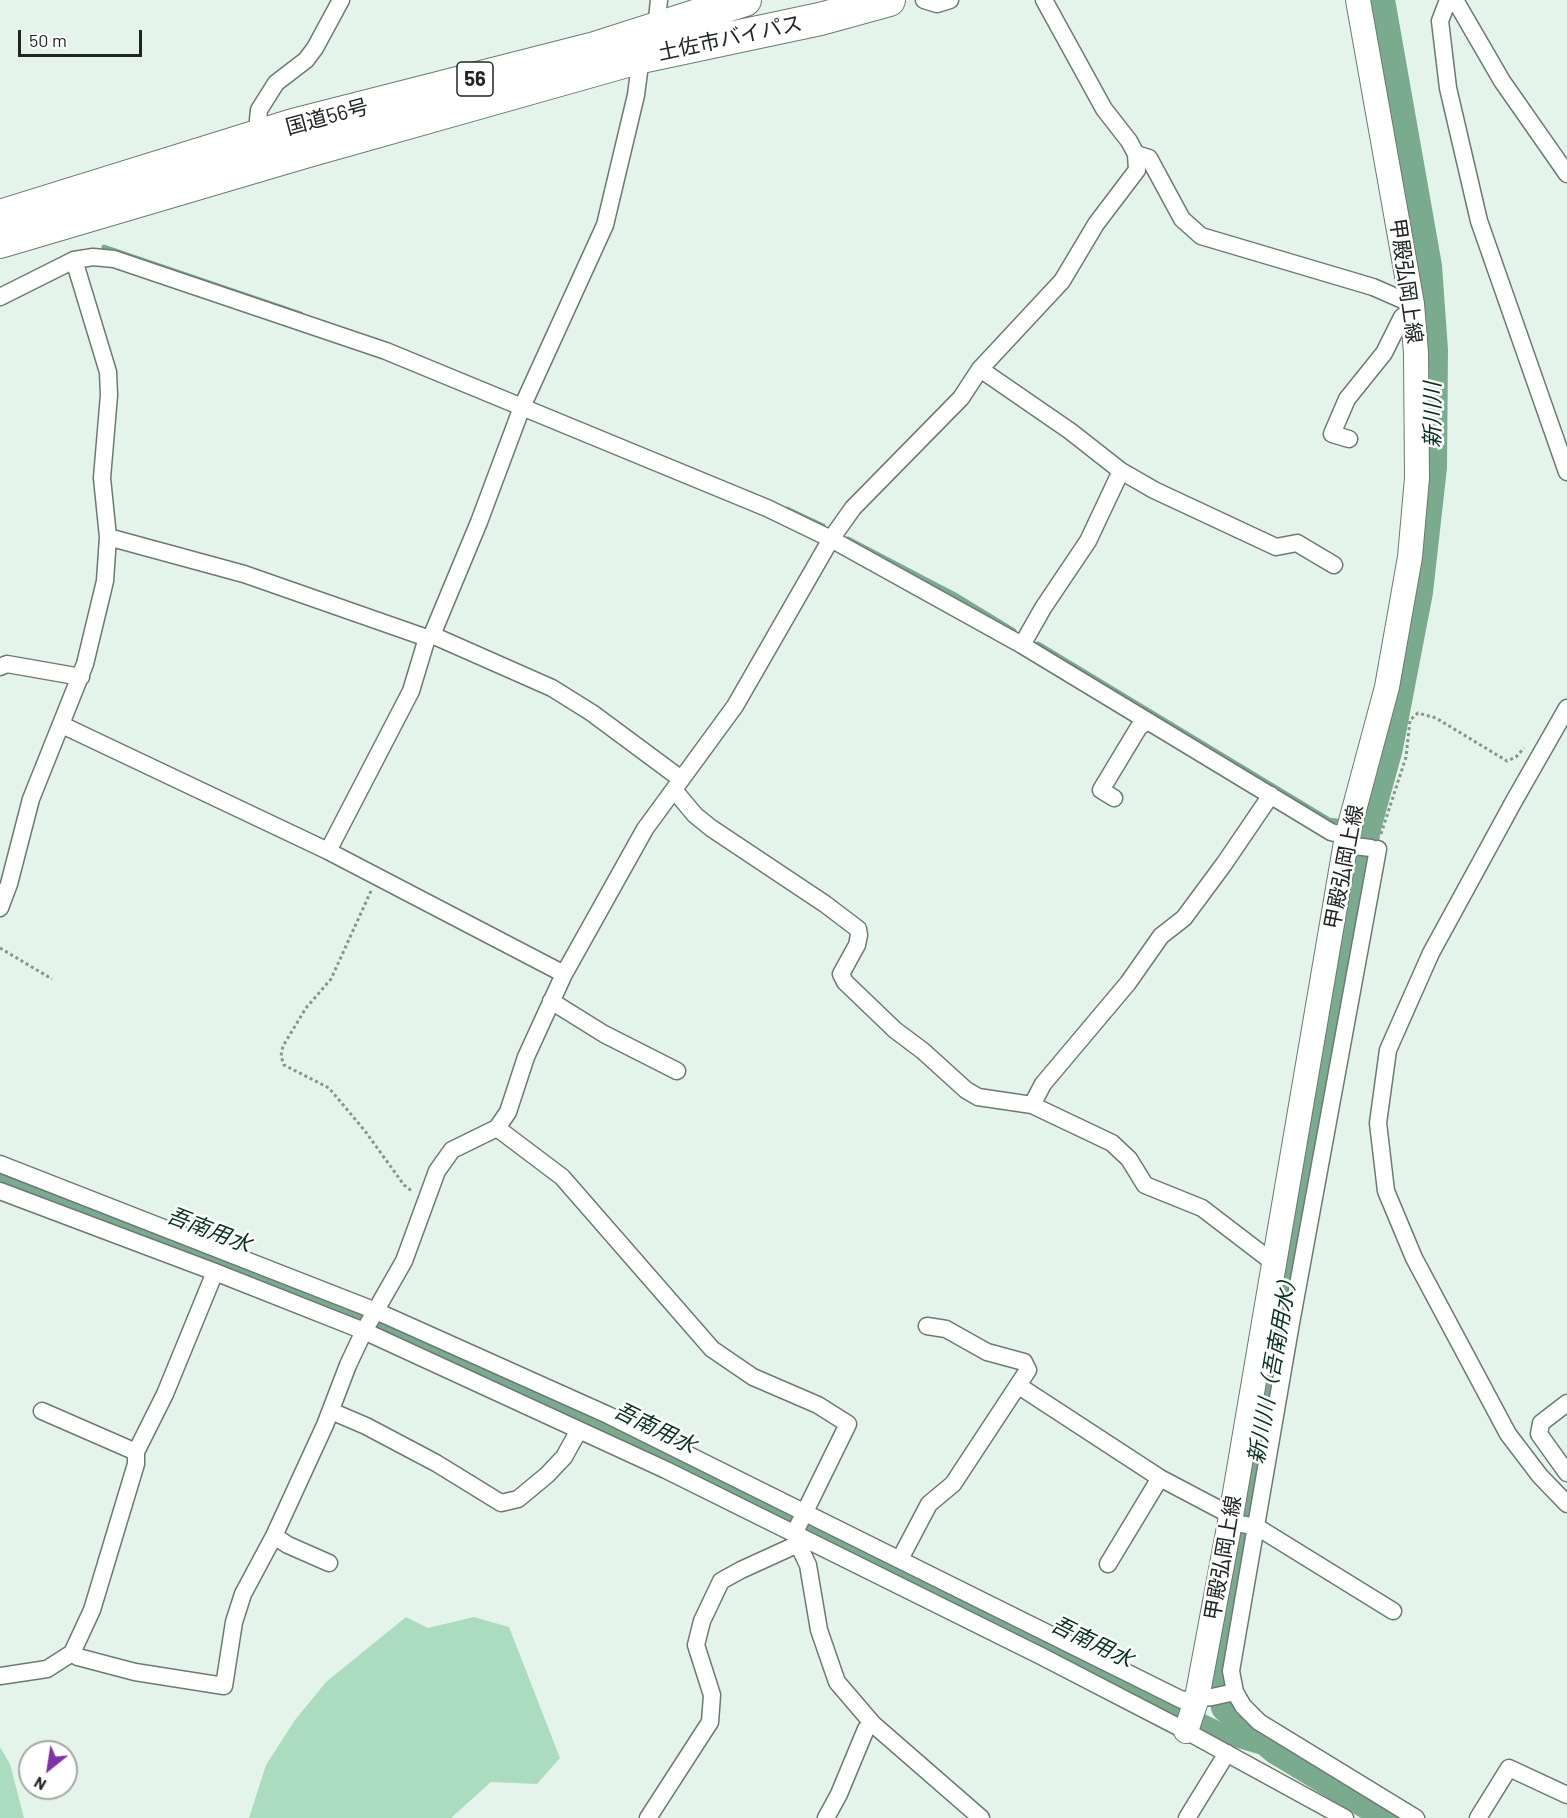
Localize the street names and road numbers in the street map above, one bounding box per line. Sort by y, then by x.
street label: 土佐市バイパス [655,10,805,66]
road number: 56 [457,62,493,96]
street label: 国道56号 [283,94,371,140]
street label: 甲殿弘岡上線 [1385,217,1427,345]
street label: 甲殿弘岡上線 [1320,803,1368,931]
street label: 甲殿弘岡上線 [1200,1494,1246,1622]

